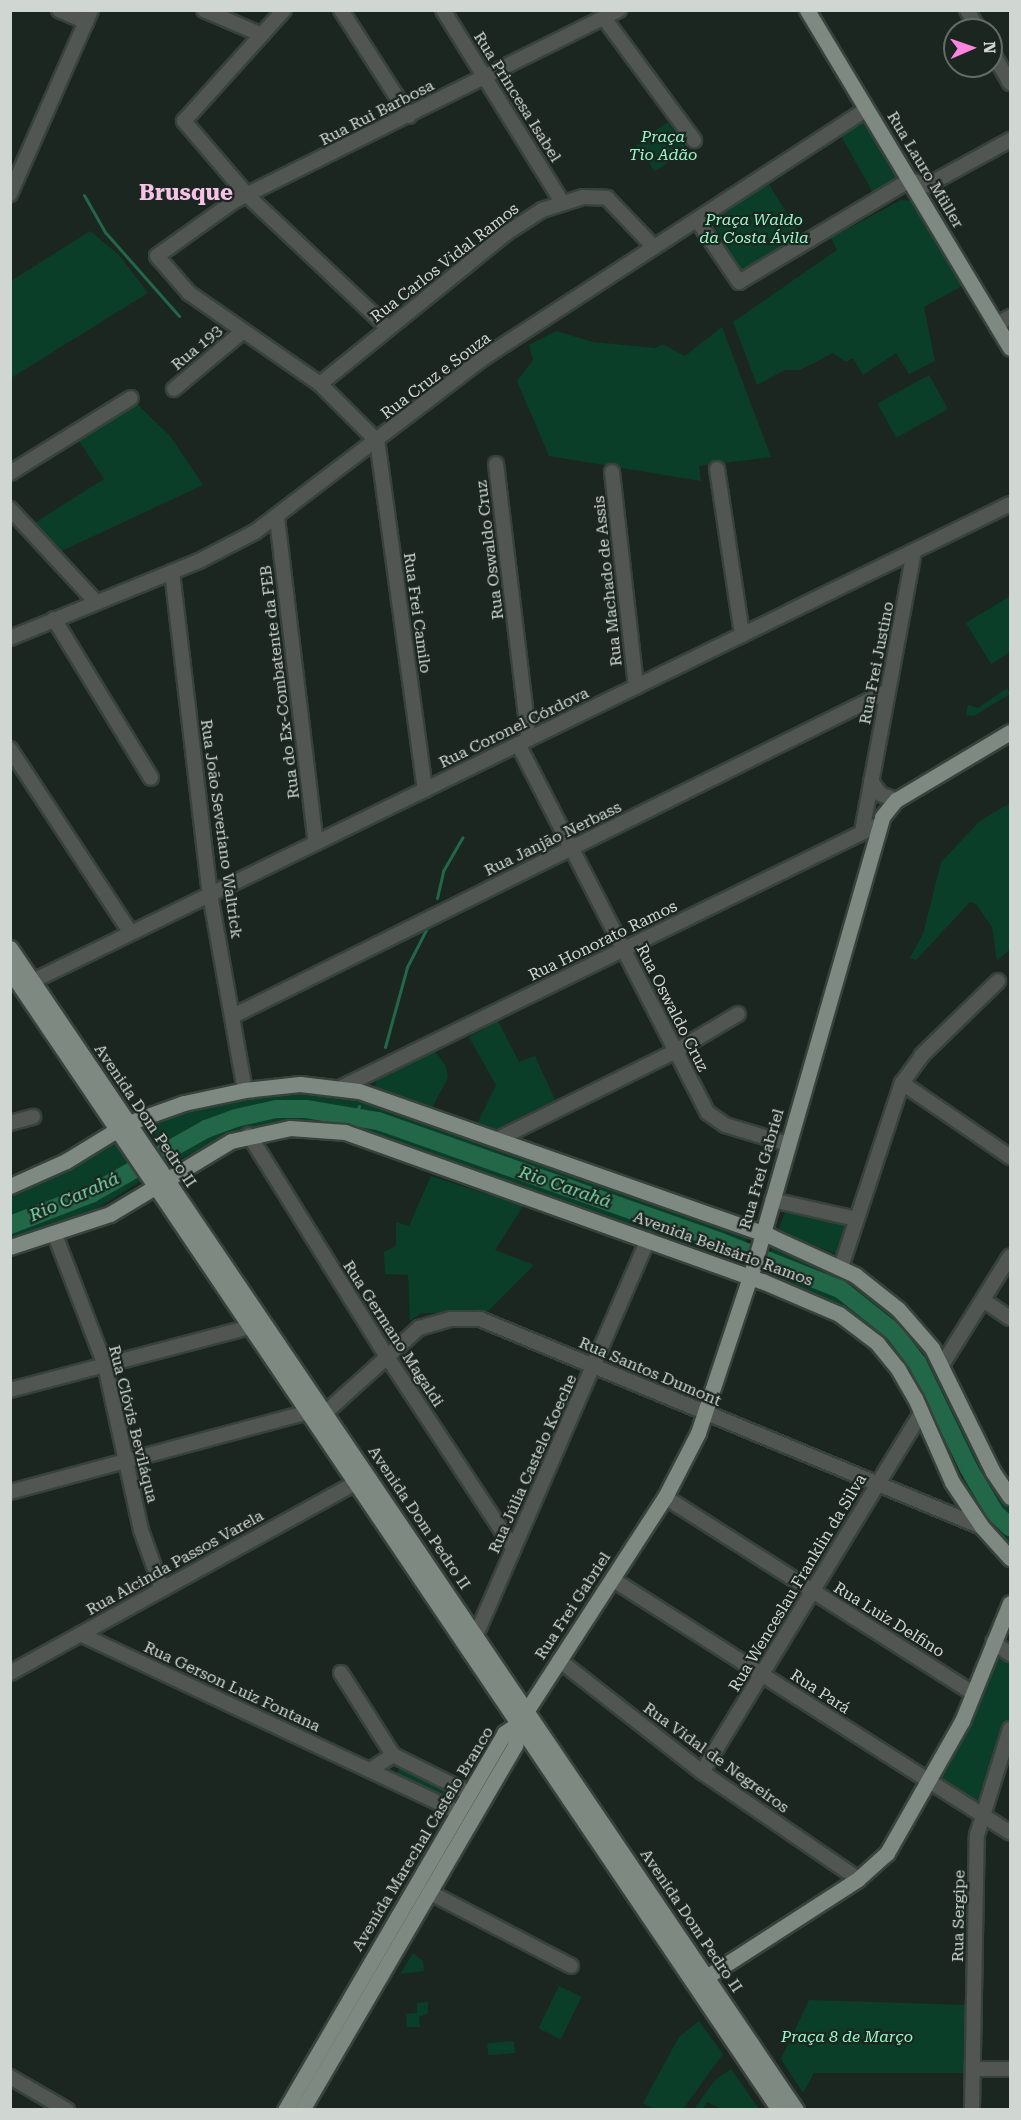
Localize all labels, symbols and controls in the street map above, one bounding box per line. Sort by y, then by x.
north arrow [943,18,1003,78]
street label: Rua Princesa Isabel [469,28,565,166]
text: N [980,41,999,54]
street label: Rua Rui Barbosa [317,76,437,150]
street label: Rua Lauro Müller [883,108,967,232]
park label: Praça Tio Adão [629,127,697,165]
district label: Brusque [139,180,233,206]
street label: Rua Carlos Vidal Ramos [367,199,523,327]
park label: Praça Waldo da Costa Ávila [699,210,809,248]
street label: Rua 193 [168,321,226,375]
street label: Rua Cruz e Souza [377,329,495,423]
street label: Rua Oswaldo Cruz [472,479,508,621]
street label: Rua Machado de Assis [589,495,627,667]
street label: Rua Frei Camilo [399,551,435,675]
street label: Rua do Ex-Combatente da FEB [256,564,304,800]
street label: Rua Frei Justino [856,600,898,726]
street label: Rua Coronel Córdova [436,683,592,773]
street label: Rua João Severiano Waltrick [196,718,246,940]
street label: Rua Janjão Nerbass [481,797,625,881]
street label: Rua Honorato Ramos [526,897,680,985]
street label: Rua Oswaldo Cruz [632,941,712,1075]
street label: Avenida Dom Pedro II [90,1041,200,1191]
street label: Rua Frei Gabriel [736,1107,788,1231]
water label: Rio Carahá [516,1161,614,1213]
water label: Rio Carahá [26,1168,122,1226]
street label: Avenida Belisário Ramos [631,1208,815,1290]
street label: Rua Germano Magaldi [338,1257,448,1411]
street label: Rua Santos Dumont [576,1333,724,1411]
street label: Rua Clóvis Beviláqua [104,1343,162,1505]
street label: Rua Júlia Castelo Koeche [485,1371,581,1557]
street label: Avenida Dom Pedro II [364,1443,474,1593]
street label: Rua Wenceslau Franklin da Silva [725,1471,871,1695]
street label: Rua Alcinda Passos Varela [83,1506,267,1620]
street label: Rua Frei Gabriel [531,1549,615,1663]
street label: Rua Luiz Delfino [830,1578,948,1662]
street label: Rua Gerson Luiz Fontana [141,1638,323,1736]
street label: Rua Pará [787,1666,853,1718]
street label: Rua Vidal de Negreiros [639,1699,793,1817]
street label: Avenida Marechal Castelo Branco [348,1723,498,1955]
street label: Avenida Dom Pedro II [636,1846,746,1996]
street label: Rua Sergipe [949,1870,969,1962]
park label: Praça 8 de Março [781,2027,913,2047]

